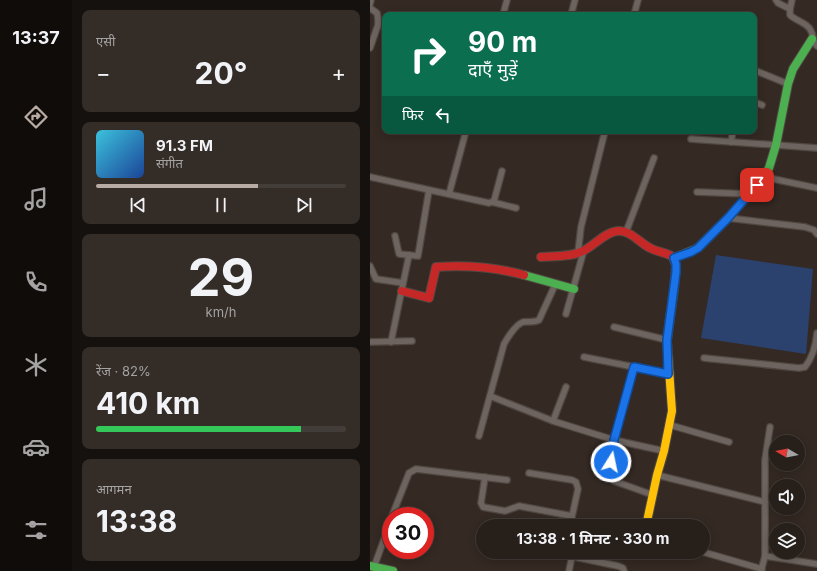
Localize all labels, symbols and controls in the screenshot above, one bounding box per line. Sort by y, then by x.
text: 90 m [468,25,537,59]
text: 13:37 [12,27,60,48]
icon: right [402,28,454,80]
text: एसी [96,33,115,49]
text: 20° [195,55,247,91]
text: दाएँ मुड़ें [468,59,518,80]
text: − [96,60,111,86]
text: + [331,60,346,86]
icon: directions [22,103,50,131]
icon: left [432,104,454,126]
text: फिर [402,105,424,124]
text: 91.3 FM [156,136,213,155]
text: संगीत [156,155,183,171]
pin [740,168,774,202]
icon: arrive [746,174,768,196]
icon: music [22,185,50,213]
icon: previous [127,194,149,216]
icon: pause [210,194,232,216]
icon: next [293,194,315,216]
text: 29 [188,246,254,309]
icon: phone [22,268,50,296]
text: km/h [206,304,236,320]
icon: climate [22,351,50,379]
text: रेंज · 82% [96,363,151,379]
text: 410 km [96,385,200,421]
icon: car [22,433,50,461]
north arrow [769,435,805,471]
map controls [769,435,805,559]
position arrow [590,441,632,483]
button: sound [769,479,805,515]
text: आगमन [96,481,132,497]
text: 13:38 [96,503,177,539]
speed limit sign: 30 [382,507,434,559]
icon: filters [22,516,50,544]
button: layers [769,523,805,559]
text: 13:38 · 1 मिनट · 330 m [516,529,670,548]

